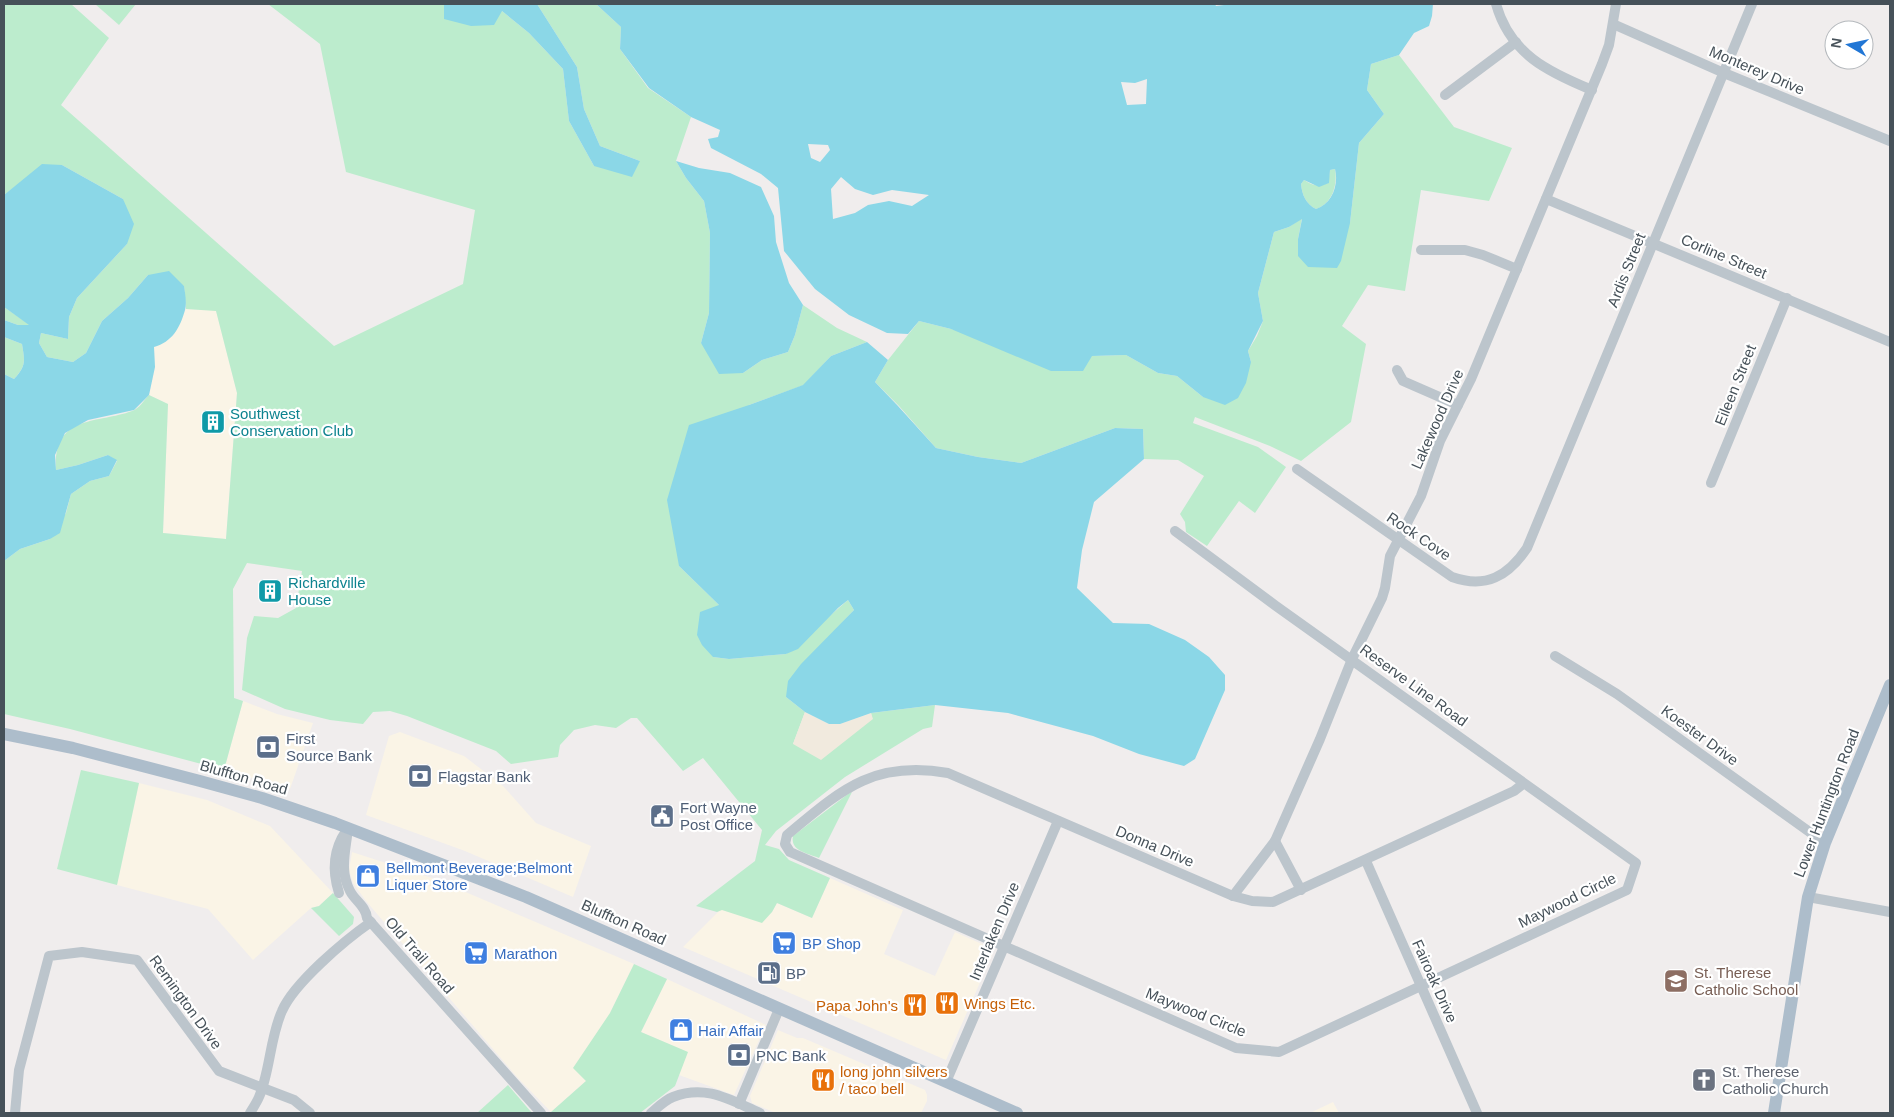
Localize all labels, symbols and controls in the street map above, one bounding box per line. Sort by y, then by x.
north arrow [1824,20,1874,70]
text: N [1827,37,1845,49]
street label: Monterey Drive [1707,42,1807,98]
street label: Ardis Street [1603,230,1649,310]
street label: Corline Street [1678,230,1770,282]
street label: Eileen Street [1711,341,1759,428]
street label: Lakewood Drive [1407,366,1467,472]
place label: Southwest Conservation Club [230,405,353,439]
building icon: Southwest Conservation Club [200,409,226,435]
street label: Rock Cove [1384,508,1454,564]
place label: Richardville House [288,574,366,608]
building icon: Richardville House [257,578,283,604]
street label: Reserve Line Road [1357,640,1471,730]
street label: Koester Drive [1658,701,1742,769]
street label: Lower Huntington Road [1790,726,1862,880]
place label: First Source Bank [286,730,372,764]
bank icon: First Source Bank [255,734,281,760]
street label: Bluffton Road [198,756,290,798]
bank icon: Flagstar Bank [407,763,433,789]
place label: Flagstar Bank [438,768,531,785]
place label: Fort Wayne Post Office [680,799,757,833]
public building icon: Fort Wayne Post Office [649,803,675,829]
street label: Donna Drive [1113,822,1197,870]
place label: Bellmont Beverage;Belmont Liquer Store [386,859,573,893]
shop icon: Bellmont Beverage;Belmont Liquer Store [355,863,381,889]
street label: Maywood Circle [1515,869,1619,931]
street label: Interlaken Drive [966,879,1022,983]
street label: Bluffton Road [579,896,669,948]
street label: Old Trail Road [382,913,458,997]
supermarket icon: BP Shop [771,930,797,956]
place label: BP Shop [802,935,861,952]
street label: Fairoak Drive [1409,937,1461,1025]
supermarket icon: Marathon [463,940,489,966]
place label: Marathon [494,945,557,962]
street label: Remington Drive [146,952,226,1052]
fuel station icon: BP [756,960,782,986]
place label: St. Therese Catholic School [1694,964,1798,998]
place label: BP [786,965,806,982]
school or university icon: St. Therese Catholic School [1663,968,1689,994]
street label: Maywood Circle [1143,984,1249,1040]
restaurant icon: Wings Etc. [934,990,960,1016]
restaurant icon: Papa John's [902,992,928,1018]
place label: Wings Etc. [964,995,1036,1012]
place label: Papa John's [816,997,898,1014]
shop icon: Hair Affair [668,1017,694,1043]
place label: Hair Affair [698,1022,764,1039]
bank icon: PNC Bank [726,1042,752,1068]
place label: PNC Bank [756,1047,827,1064]
place label: long john silvers / taco bell [840,1063,948,1097]
place label: St. Therese Catholic Church [1722,1063,1829,1097]
restaurant icon: long john silvers / taco bell [810,1067,836,1093]
church icon: St. Therese Catholic Church [1691,1067,1717,1093]

